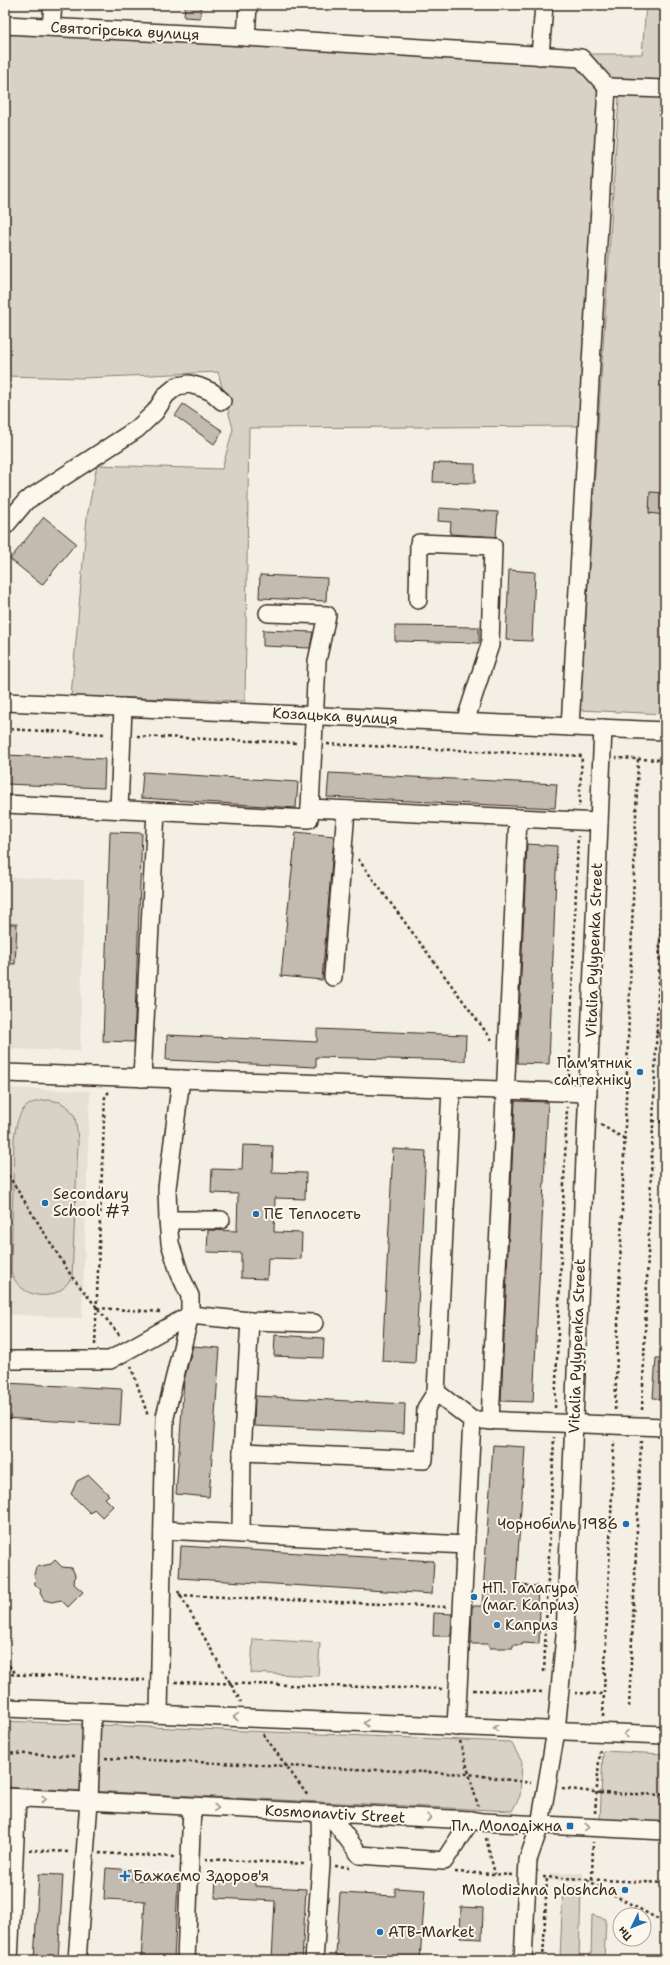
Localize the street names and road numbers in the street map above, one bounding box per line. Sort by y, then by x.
street label: Святогірська вулиця [50,17,200,45]
street label: Козацька вулиця [272,703,398,729]
street label: Vitalia Pylypenka Street [581,862,607,1038]
street label: Vitalia Pylypenka Street [564,1258,590,1434]
street label: Kosmonavtiv Street [264,1800,406,1828]

